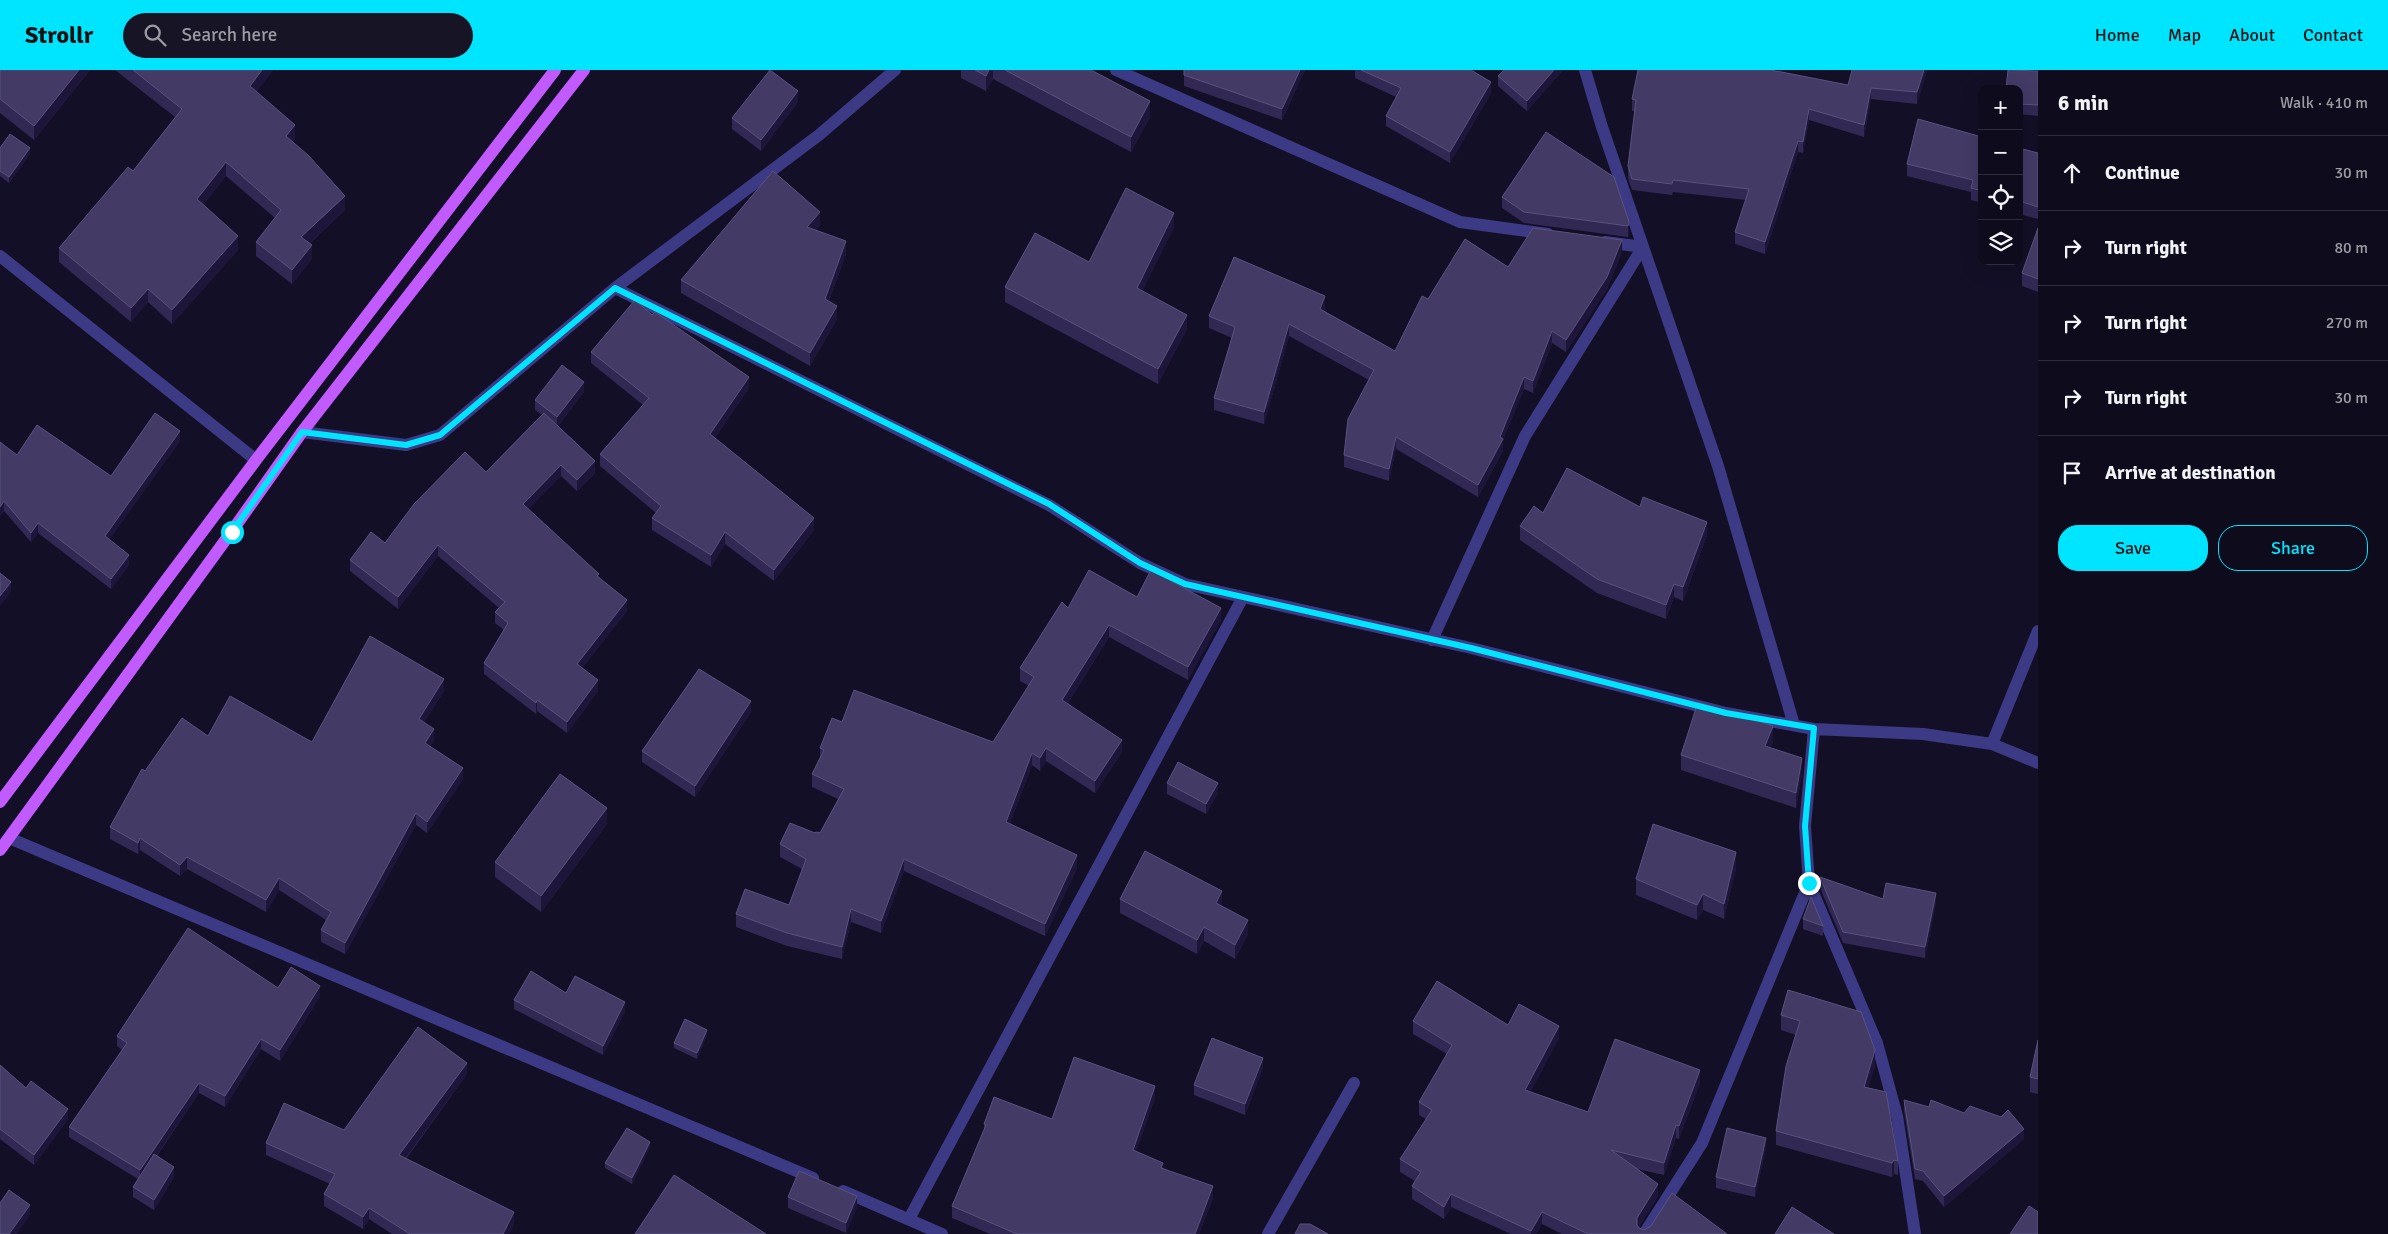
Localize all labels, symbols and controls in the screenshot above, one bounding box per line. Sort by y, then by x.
search box [123,13,473,58]
text: Strollr [25,20,93,50]
icon: search [141,21,169,49]
text: Search here [181,23,277,47]
text: Home [2095,24,2140,46]
text: Map [2168,24,2201,46]
text: About [2229,24,2275,46]
text: Contact [2303,24,2363,46]
map controls [1978,85,2023,265]
button: + [1978,85,2023,130]
text: 6 min [2058,90,2109,116]
text: Walk · 410 m [2280,93,2368,113]
button: − [1978,130,2023,175]
icon: ahead [2058,159,2086,187]
text: Continue [2105,161,2180,185]
text: 30 m [2334,163,2368,183]
button: locate [1978,175,2023,220]
button: layers [1978,220,2023,265]
icon: right [2058,234,2086,262]
text: Turn right [2105,236,2187,260]
text: 80 m [2334,238,2368,258]
icon: right [2058,309,2086,337]
text: Turn right [2105,311,2187,335]
text: 270 m [2326,313,2368,333]
icon: right [2058,384,2086,412]
text: Turn right [2105,386,2187,410]
text: 30 m [2334,388,2368,408]
icon: arrive [2058,459,2086,487]
text: Arrive at destination [2105,461,2276,485]
route start [221,521,244,544]
button: Save [2058,525,2208,571]
button: Share [2218,525,2368,571]
route end [1798,872,1821,895]

